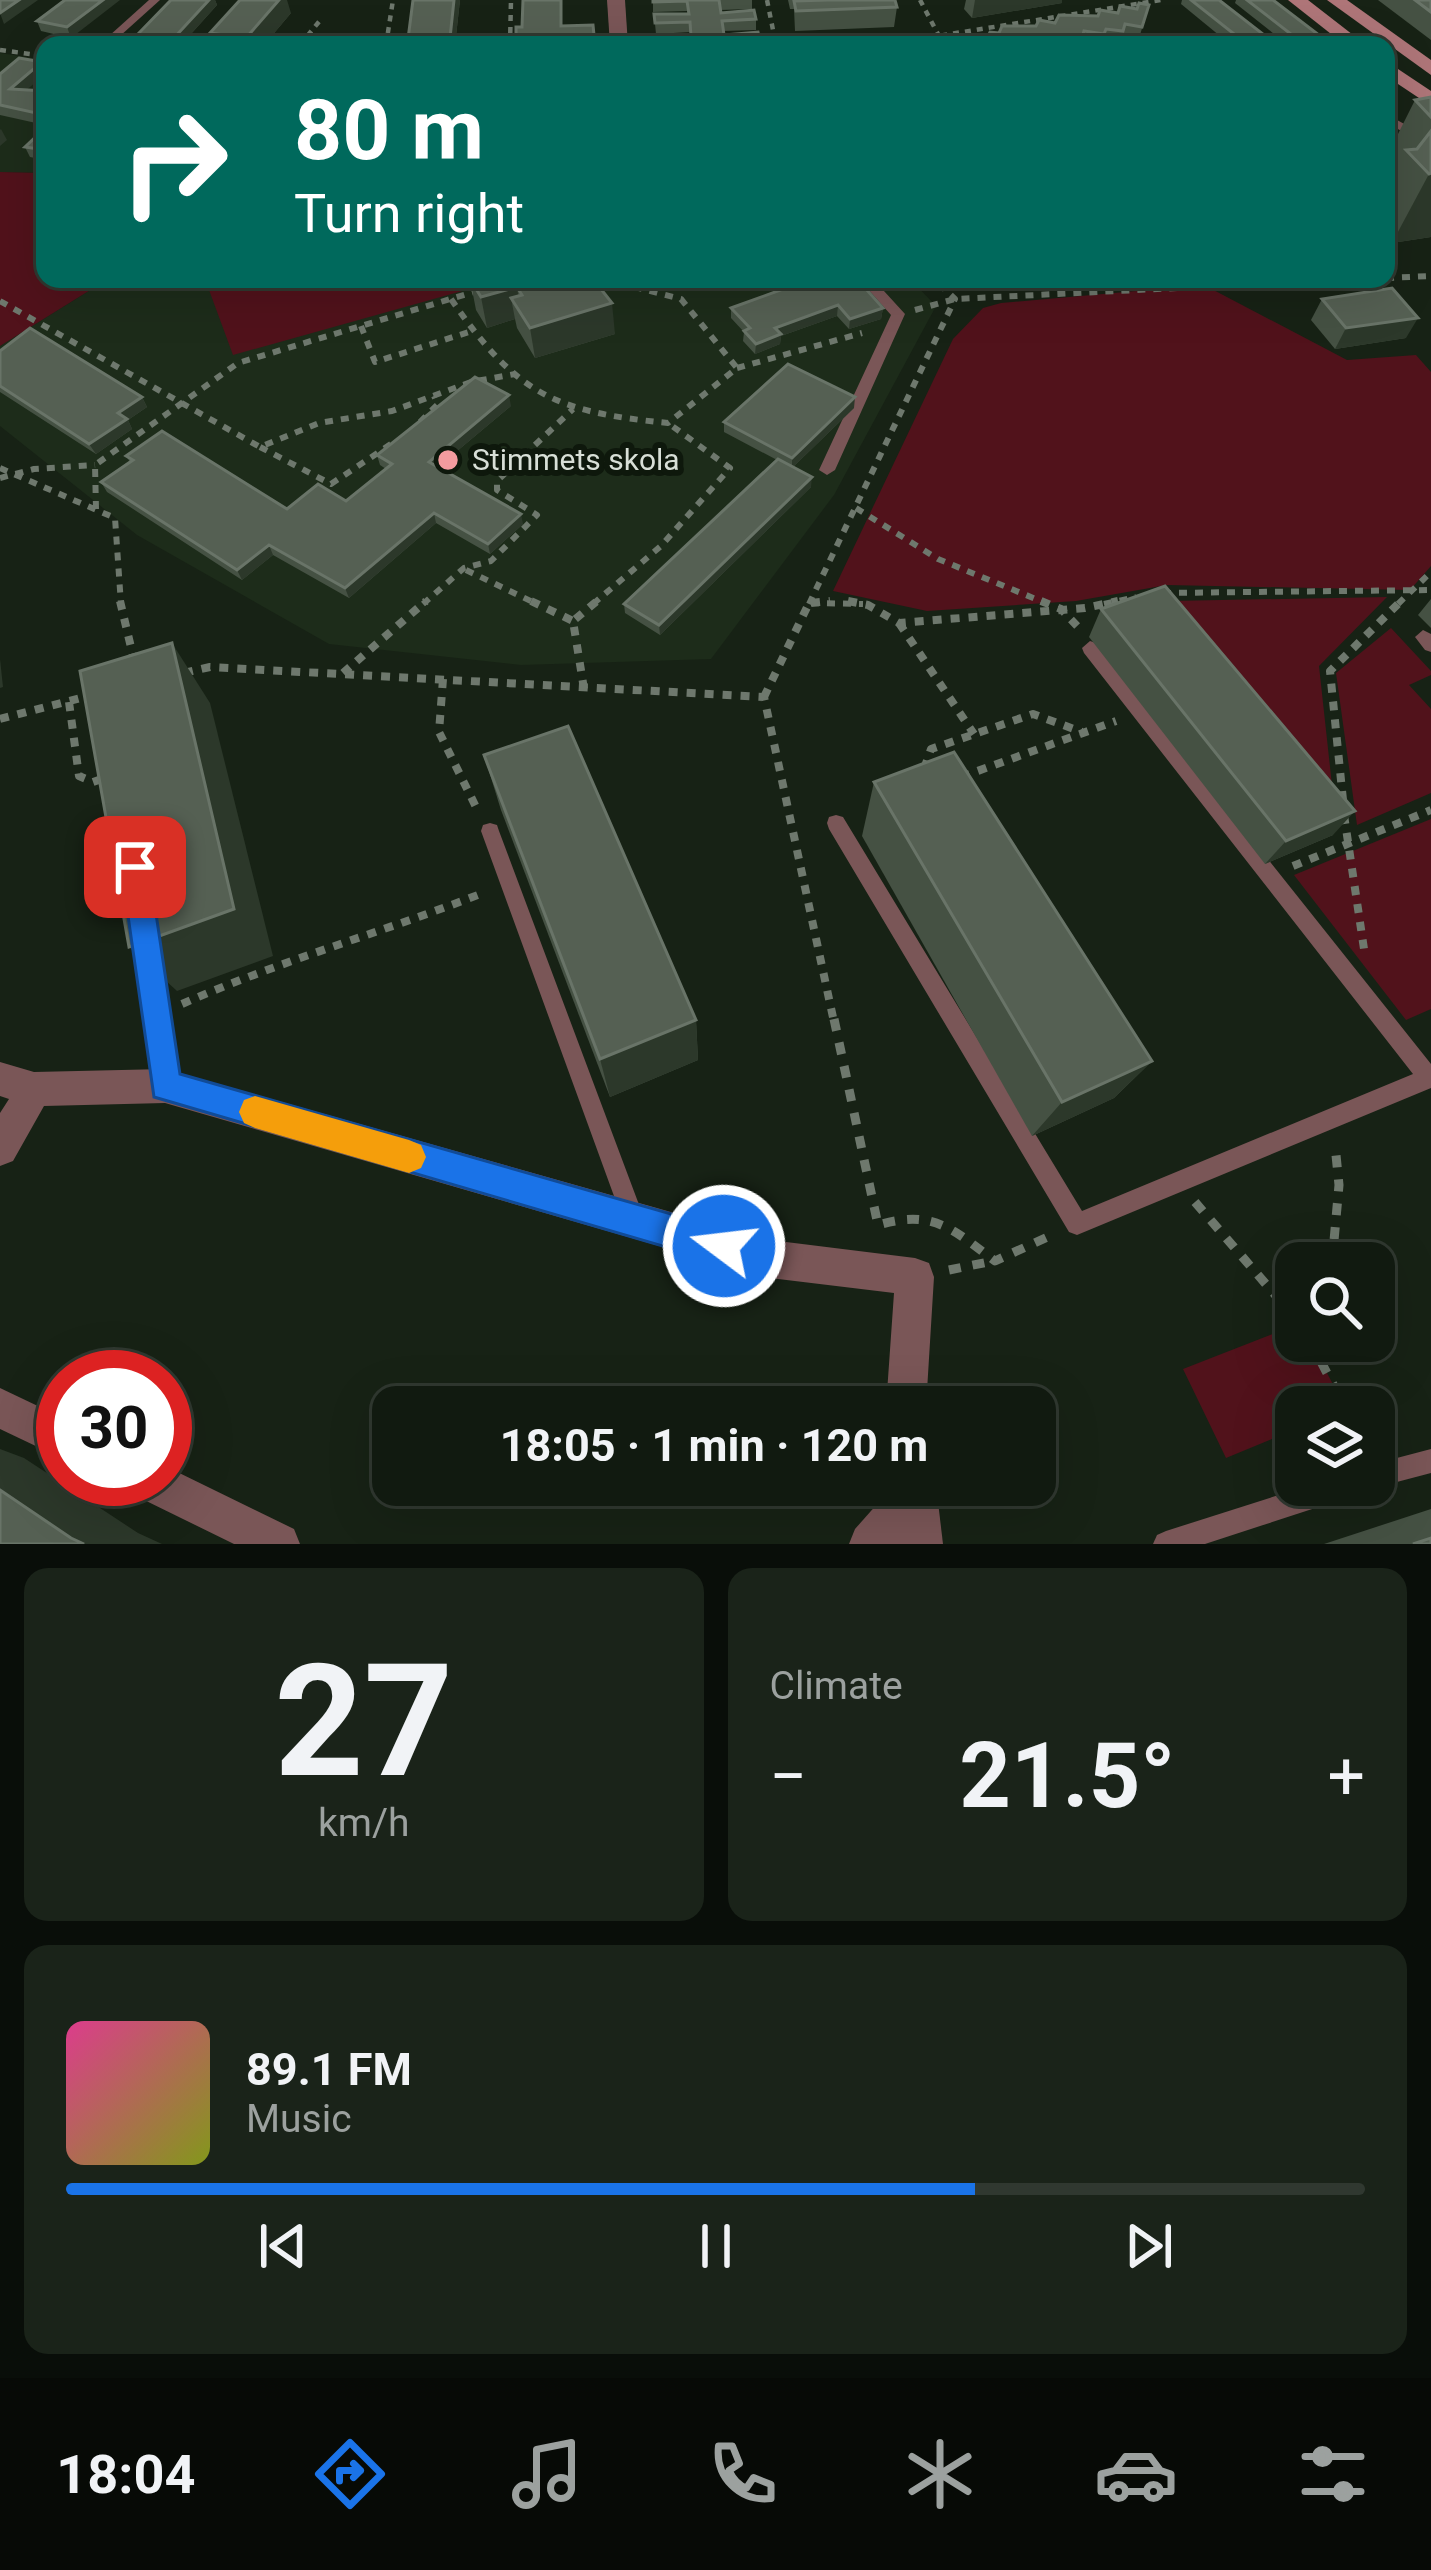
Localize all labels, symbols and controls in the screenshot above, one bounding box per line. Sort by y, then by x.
text: 80 m [294,81,484,180]
icon: right [96,84,252,240]
text: Turn right [294,182,524,245]
place label: Stimmets skola [472,442,680,477]
marker: Stimmets skola [435,447,461,473]
pin [84,816,186,918]
icon: arrive [102,834,168,900]
position arrow [661,1183,787,1309]
map controls [1275,1242,1395,1506]
button: search [1275,1242,1395,1362]
speed limit sign: 30 [36,1350,192,1506]
button: layers [1275,1386,1395,1506]
text: 18:05 · 1 min · 120 m [500,1419,928,1472]
text: 27 [274,1630,453,1813]
text: Climate [770,1663,903,1709]
text: 21.5° [959,1724,1175,1829]
text: − [770,1738,807,1815]
text: + [1328,1738,1365,1815]
text: km/h [318,1800,410,1846]
text: 89.1 FM [246,2043,412,2096]
text: Music [246,2096,352,2142]
icon: previous [250,2213,316,2279]
icon: pause [683,2213,749,2279]
icon: next [1116,2213,1182,2279]
icon: directions [308,2432,392,2516]
icon: music [505,2432,589,2516]
icon: phone [701,2432,785,2516]
icon: climate [898,2432,982,2516]
icon: car [1094,2432,1178,2516]
icon: filters [1291,2432,1375,2516]
text: 18:04 [56,2443,195,2506]

